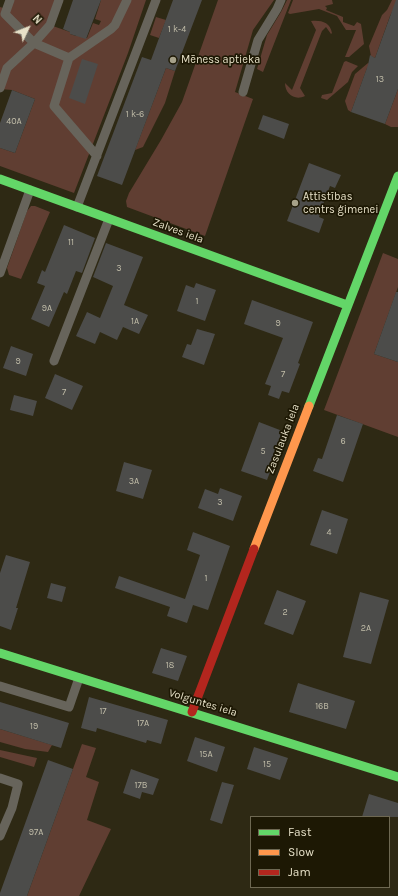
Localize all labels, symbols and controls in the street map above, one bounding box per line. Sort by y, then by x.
north arrow [8,8,48,48]
text: N [30,12,45,27]
house number: 1 k-4 [168,24,186,34]
place label: Mēness aptieka [181,53,260,67]
marker: Mēness aptieka [168,55,178,65]
house number: 13 [376,74,384,84]
house number: 1 k-6 [126,109,144,119]
house number: 40A [6,116,22,126]
place label: Attīstības centrs ģimenei [303,190,378,216]
marker: Attīstības centrs ģimenei [290,198,300,208]
street label: Zalves iela [151,216,205,246]
house number: 11 [68,237,74,247]
house number: 3 [116,263,122,273]
house number: 1 [196,296,198,306]
house number: 9A [42,303,52,313]
house number: 1A [131,316,139,326]
house number: 9 [275,318,281,328]
house number: 9 [15,356,21,366]
house number: 7 [281,369,285,379]
house number: 7 [62,387,66,397]
street label: Zasulauka iela [264,402,302,476]
house number: 6 [340,436,346,446]
house number: 5 [260,446,266,456]
house number: 3A [129,476,139,486]
house number: 3 [217,497,223,507]
house number: 4 [326,527,332,537]
house number: 1 [205,573,207,583]
house number: 2 [282,607,288,617]
house number: 2A [361,623,371,633]
house number: 18 [166,660,174,670]
street label: Volguntes iela [167,686,239,720]
house number: 16B [315,701,329,711]
house number: 17 [99,706,107,716]
house number: 17A [137,718,149,728]
house number: 19 [30,721,38,731]
house number: 15A [199,749,213,759]
house number: 15 [263,759,271,769]
house number: 17B [135,780,147,790]
legend [250,816,390,888]
text: Fast [288,825,311,839]
house number: 97A [29,827,43,837]
text: Slow [288,845,314,859]
text: Jam [288,865,311,879]

